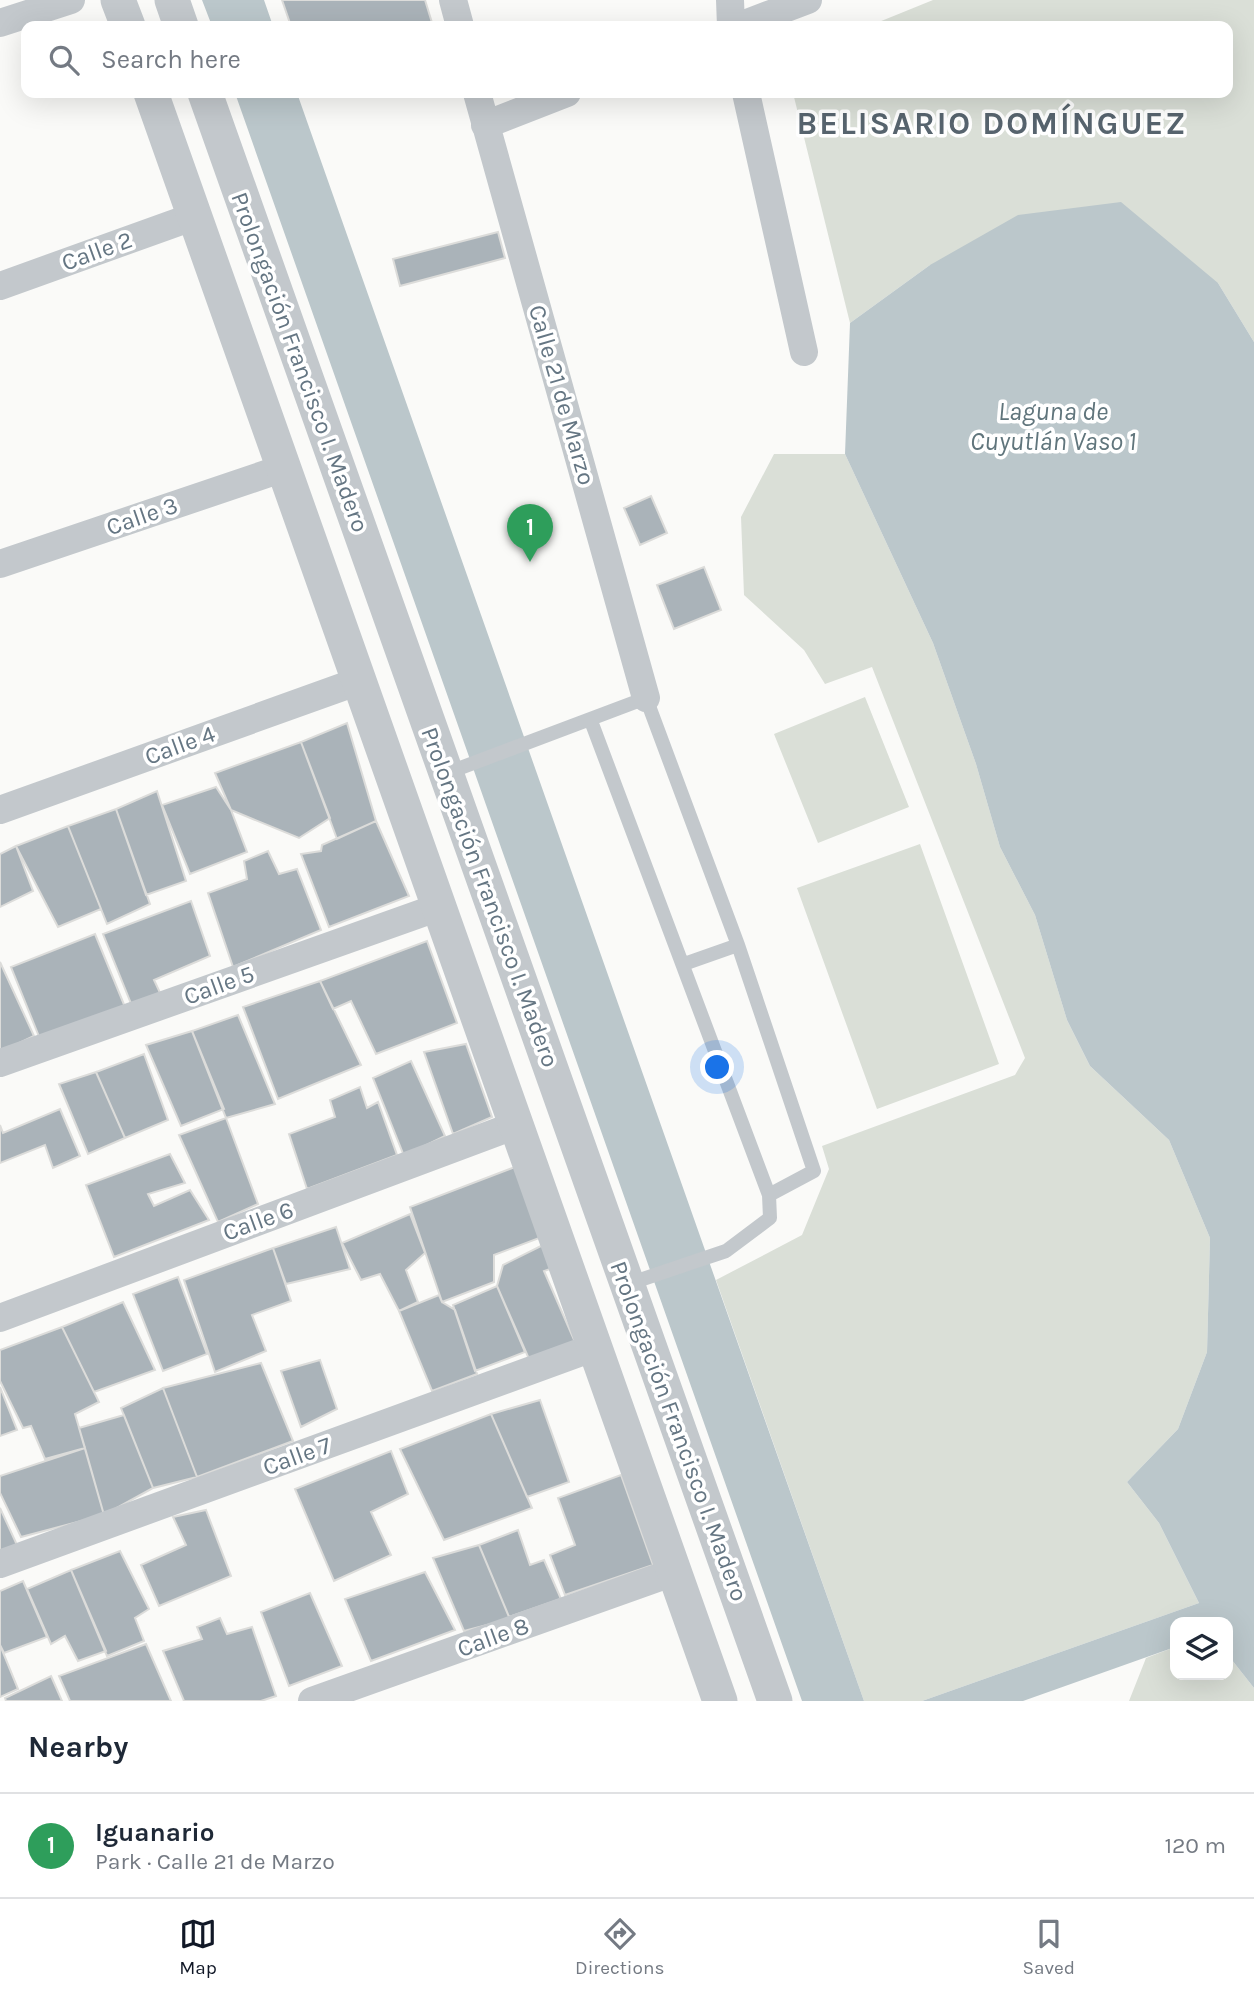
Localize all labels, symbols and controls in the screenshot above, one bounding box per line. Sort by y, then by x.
search box [21,21,1233,98]
icon: search [45,41,83,79]
text: Search here [101,44,241,75]
district label: BELISARIO DOMÍNGUEZ [797,103,1187,142]
street label: Prolongación Francisco I. Madero [225,188,375,536]
street label: Calle 2 [58,225,136,277]
street label: Calle 21 de Marzo [523,302,601,488]
water label: Laguna de Cuyutlán Vaso 1 [970,396,1136,457]
street label: Calle 3 [103,491,181,541]
pin: 1 [507,504,553,562]
street label: Calle 4 [141,719,219,771]
street label: Prolongación Francisco I. Madero [415,723,565,1071]
street label: Calle 5 [180,959,258,1011]
your location [700,1050,734,1084]
street label: Calle 6 [219,1195,297,1247]
street label: Prolongación Francisco I. Madero [604,1257,754,1605]
street label: Calle 7 [259,1431,335,1481]
street label: Calle 8 [453,1611,533,1663]
map controls [1170,1617,1233,1680]
button: layers [1170,1617,1233,1680]
text: Nearby [28,1729,128,1765]
text: Iguanario [95,1817,214,1848]
text: 1 [47,1832,55,1859]
text: 120 m [1164,1832,1226,1859]
text: Park · Calle 21 de Marzo [95,1848,335,1875]
tab: Map [179,1915,217,1979]
tab: Directions [575,1915,664,1979]
tab: Saved [1022,1915,1075,1979]

